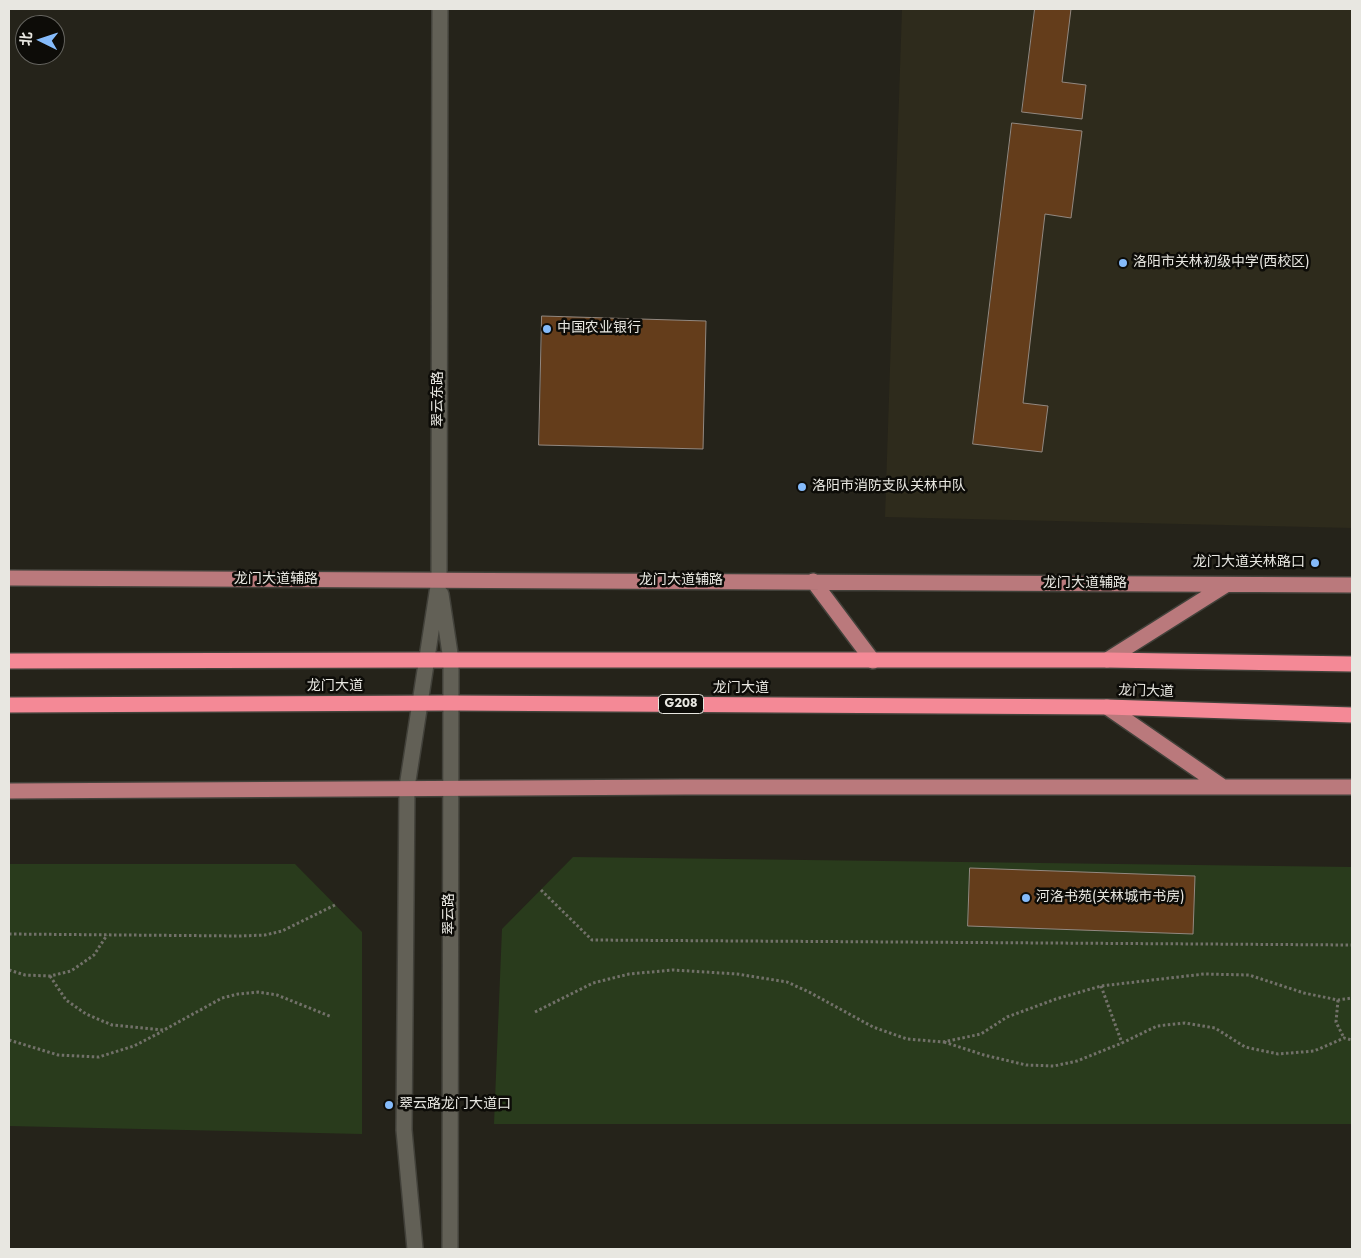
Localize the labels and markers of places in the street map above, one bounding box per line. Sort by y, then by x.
place label: 洛阳市关林初级中学(西校区) [1133,255,1310,271]
marker: 洛阳市关林初级中学(西校区) [1117,257,1129,269]
place label: 中国农业银行 [557,321,641,337]
marker: 中国农业银行 [541,323,553,335]
place label: 洛阳市消防支队关林中队 [812,479,966,495]
marker: 洛阳市消防支队关林中队 [796,481,808,493]
place label: 龙门大道关林路口 [1193,555,1305,571]
marker: 龙门大道关林路口 [1309,557,1321,569]
place label: 河洛书苑(关林城市书房) [1036,890,1185,906]
marker: 河洛书苑(关林城市书房) [1020,892,1032,904]
place label: 翠云路龙门大道口 [399,1097,511,1113]
marker: 翠云路龙门大道口 [383,1099,395,1111]

